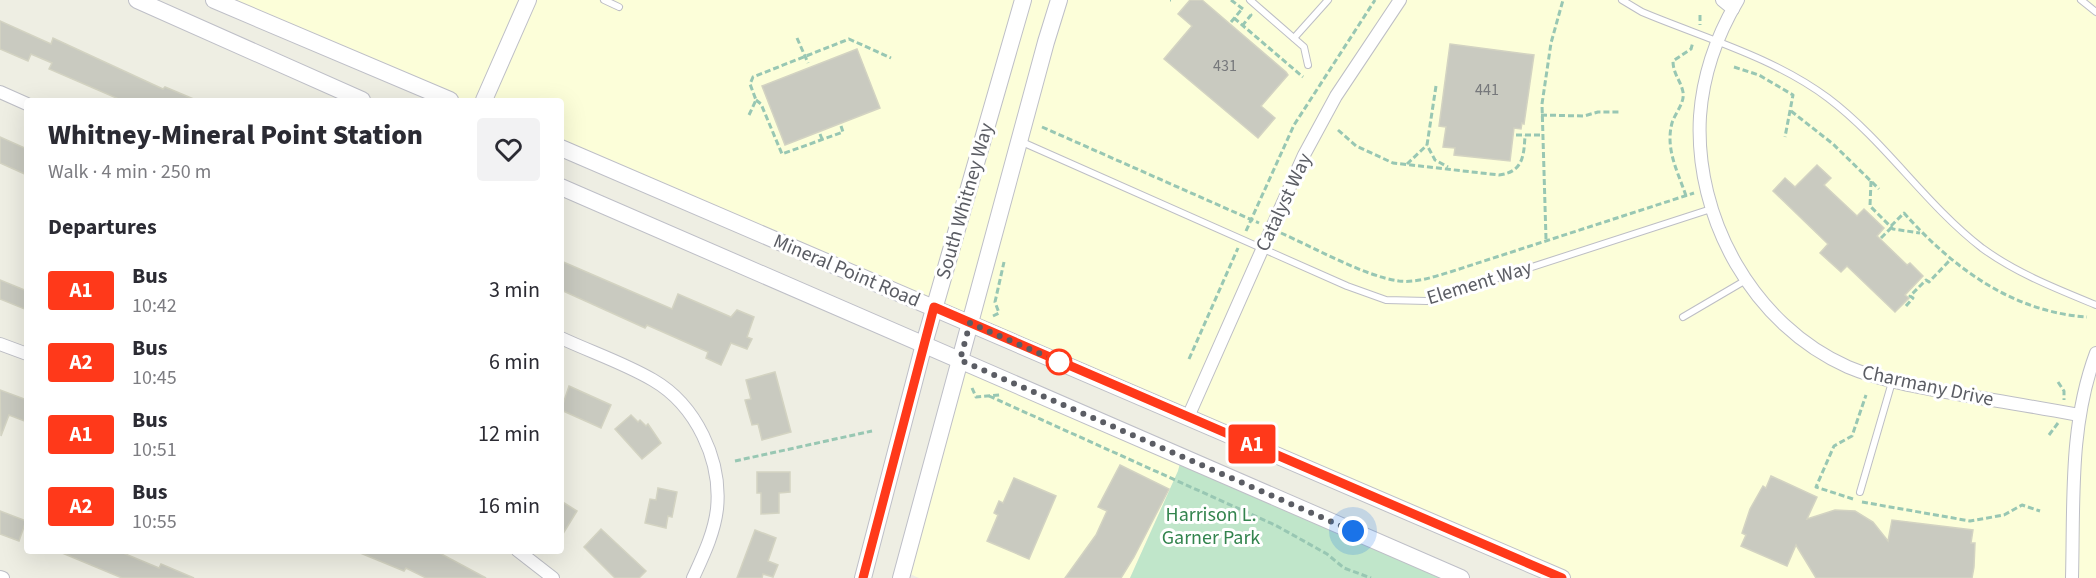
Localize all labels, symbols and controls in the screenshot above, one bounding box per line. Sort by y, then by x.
house number: 431 [1213,55,1237,77]
house number: 441 [1475,79,1499,101]
text: Whitney-Mineral Point Station [48,115,423,155]
button: heart [477,118,540,181]
street label: South Whitney Way [929,119,1001,283]
street label: Catalyst Way [1249,148,1319,256]
text: Walk · 4 min · 250 m [48,158,211,186]
text: Departures [48,211,157,243]
street label: Mineral Point Road [769,227,924,315]
street label: Element Way [1423,254,1536,312]
text: Bus [132,260,168,292]
text: 3 min [489,274,540,306]
text: A1 [69,275,93,305]
text: 10:42 [132,292,177,320]
text: Bus [132,332,168,364]
text: 6 min [489,346,540,378]
text: A2 [69,347,93,377]
unlabelled marker [1046,349,1072,375]
street label: Charmany Drive [1860,358,1996,414]
text: 10:45 [132,364,177,392]
text: Bus [132,404,168,436]
text: 12 min [478,418,540,450]
text: A1 [69,419,93,449]
line badge: A1 [1225,424,1279,464]
text: A1 [1240,429,1264,459]
text: 10:51 [132,436,177,464]
text: Bus [132,476,168,508]
text: 16 min [478,490,540,522]
text: A2 [69,491,93,521]
park label: Harrison L. Garner Park [1162,501,1260,552]
text: 10:55 [132,508,177,536]
your location [1338,516,1368,546]

